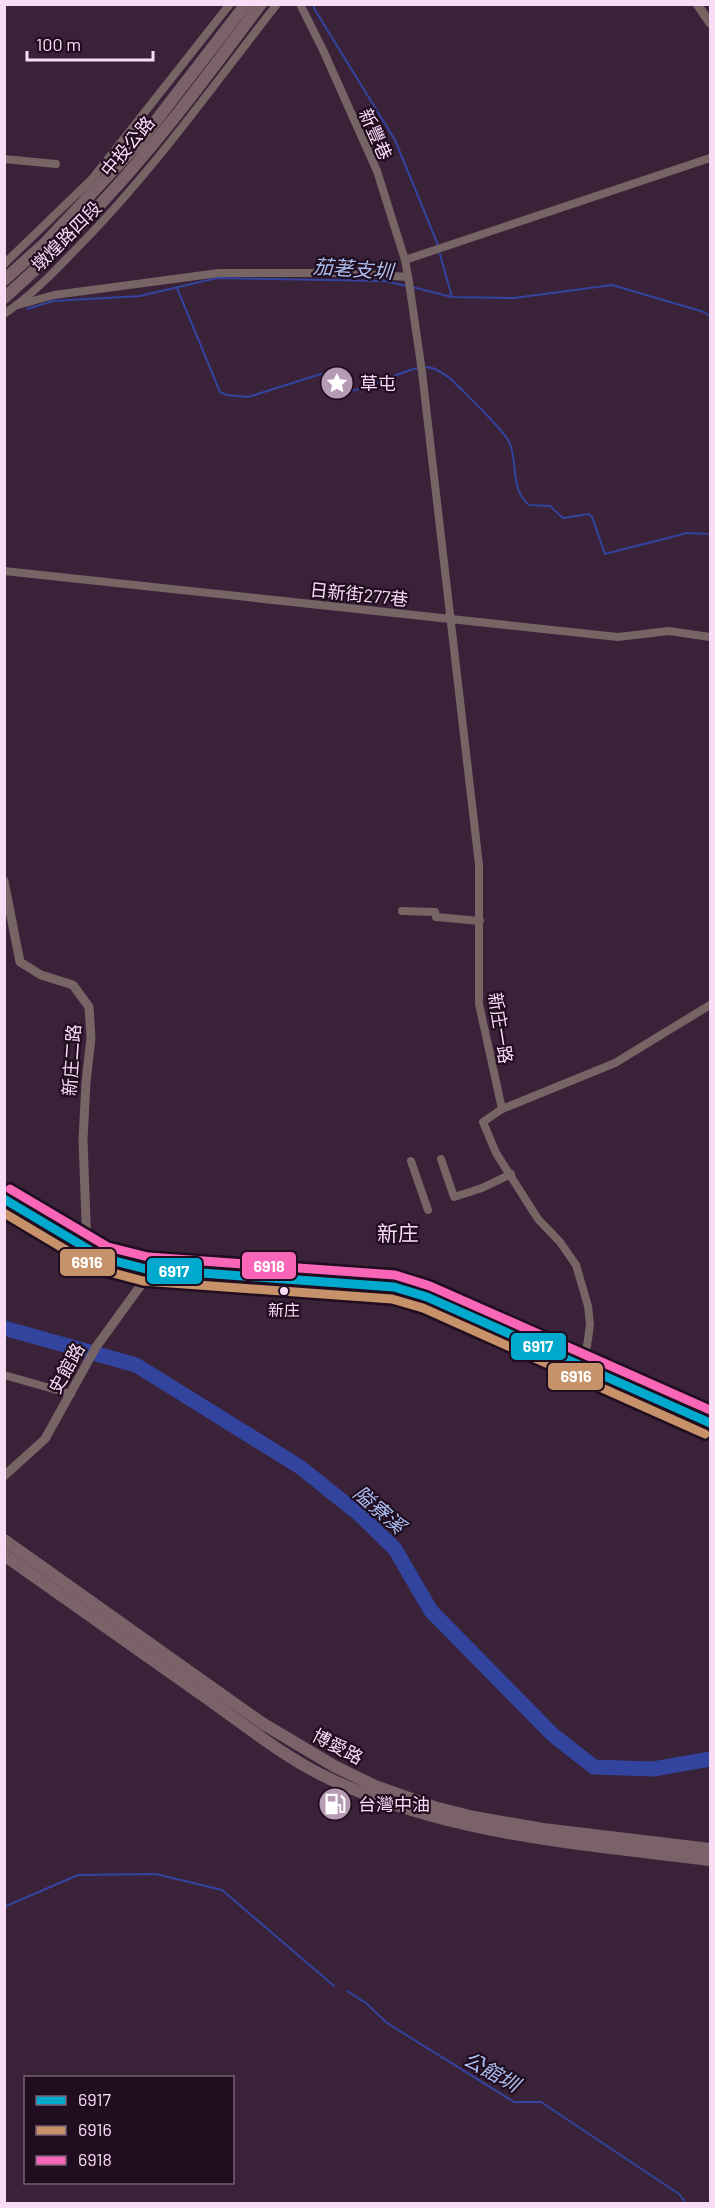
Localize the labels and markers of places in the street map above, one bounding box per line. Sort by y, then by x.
place icon: 草屯 [319,365,355,401]
place label: 草屯 [360,372,396,394]
marker: 新庄 [278,1285,290,1297]
place label: 新庄 [268,1300,300,1319]
fuel station icon: 台灣中油 [317,1786,353,1822]
place label: 台灣中油 [358,1793,430,1815]

